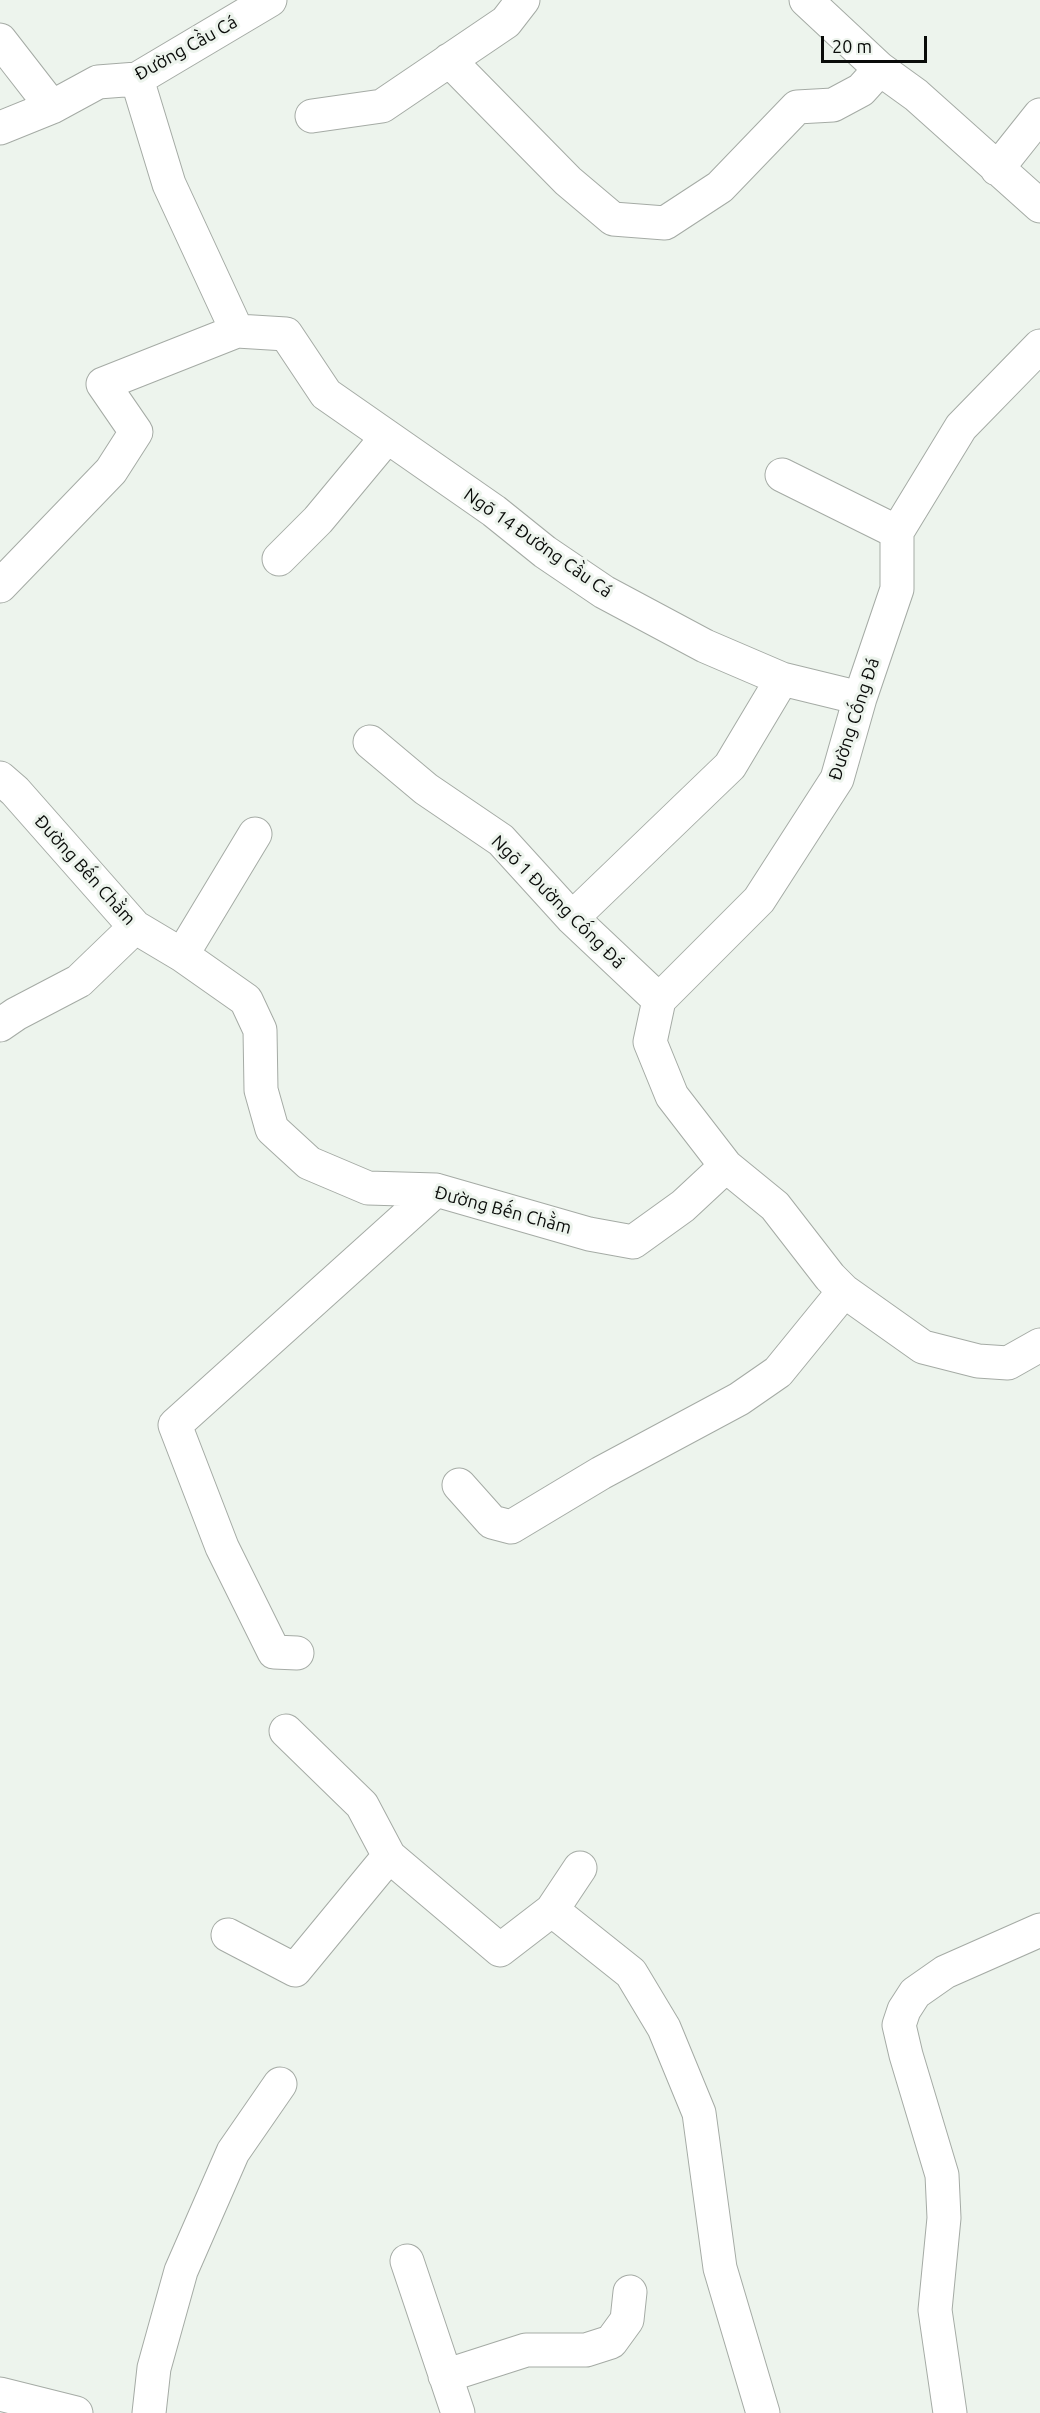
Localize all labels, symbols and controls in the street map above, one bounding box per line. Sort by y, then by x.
street label: Đường Cầu Cá [131,11,241,85]
scale bar [824,24,930,62]
text: 20 m [832,36,872,56]
street label: Ngõ 14 Đường Cầu Cá [460,484,616,602]
street label: Đường Cống Đá [824,655,884,783]
street label: Đường Bến Chằm [30,810,140,930]
street label: Ngõ 1 Đường Cống Đá [487,831,629,973]
street label: Đường Bến Chằm [432,1181,574,1239]

